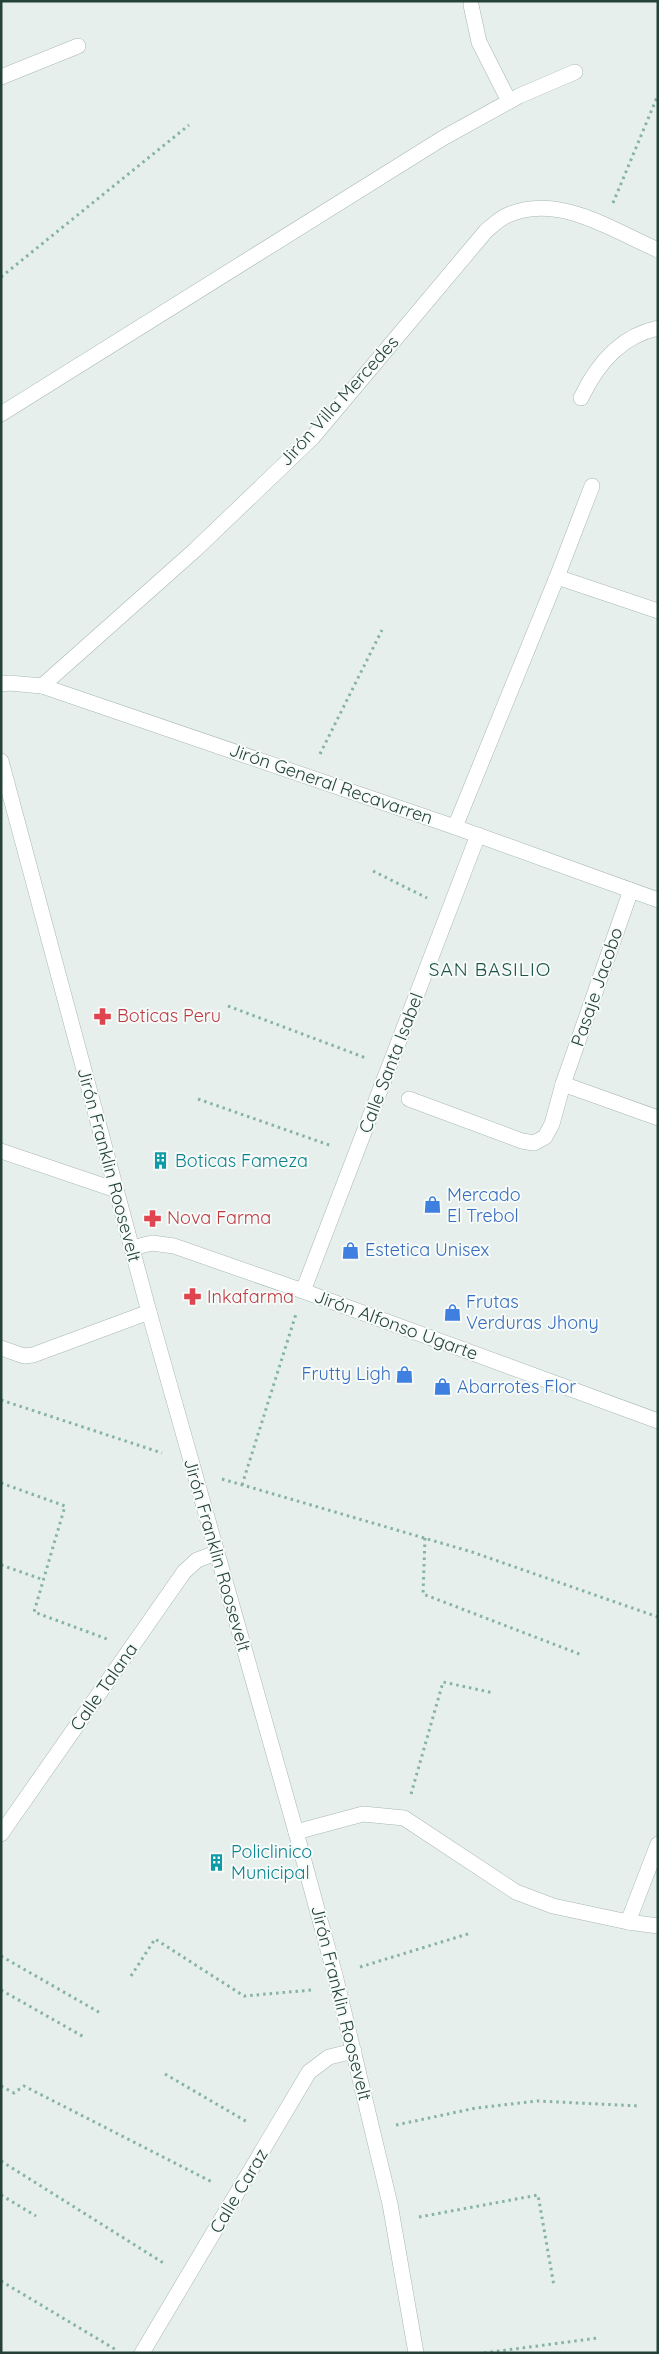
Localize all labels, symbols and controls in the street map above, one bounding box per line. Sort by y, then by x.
street label: Jirón Villa Mercedes [274,331,403,471]
street label: Jirón General Recavarren [226,738,436,829]
street label: Pasaje Jacobo [565,924,628,1049]
district label: SAN BASILIO [429,957,551,981]
street label: Calle Santa Isabel [353,989,428,1136]
place label: Boticas Peru [117,1004,221,1027]
pharmacy icon: Boticas Peru [93,1006,113,1026]
street label: Jirón Franklin Roosevelt [72,1065,146,1265]
place label: Boticas Fameza [175,1149,308,1172]
building icon: Boticas Fameza [151,1151,171,1171]
place label: Mercado El Trebol [447,1183,521,1227]
shop icon: Mercado El Trebol [423,1195,443,1215]
place label: Nova Farma [167,1206,271,1229]
pharmacy icon: Nova Farma [143,1208,163,1228]
place label: Estetica Unisex [365,1238,490,1261]
shop icon: Estetica Unisex [341,1240,361,1260]
street label: Jirón Alfonso Ugarte [311,1284,481,1365]
place label: Inkafarma [207,1285,294,1308]
pharmacy icon: Inkafarma [183,1287,203,1307]
place label: Frutas Verduras Jhony [466,1290,599,1334]
shop icon: Frutas Verduras Jhony [442,1302,462,1322]
place label: Frutty Ligh [302,1362,391,1385]
shop icon: Frutty Ligh [395,1364,415,1384]
place label: Abarrotes Flor [457,1375,576,1398]
shop icon: Abarrotes Flor [433,1377,453,1397]
street label: Jirón Franklin Roosevelt [179,1455,256,1654]
street label: Calle Talana [65,1638,142,1735]
place label: Policlinico Municipal [231,1840,312,1884]
building icon: Policlinico Municipal [207,1852,227,1872]
street label: Jirón Franklin Roosevelt [306,1903,377,2103]
street label: Calle Caraz [204,2144,273,2237]

